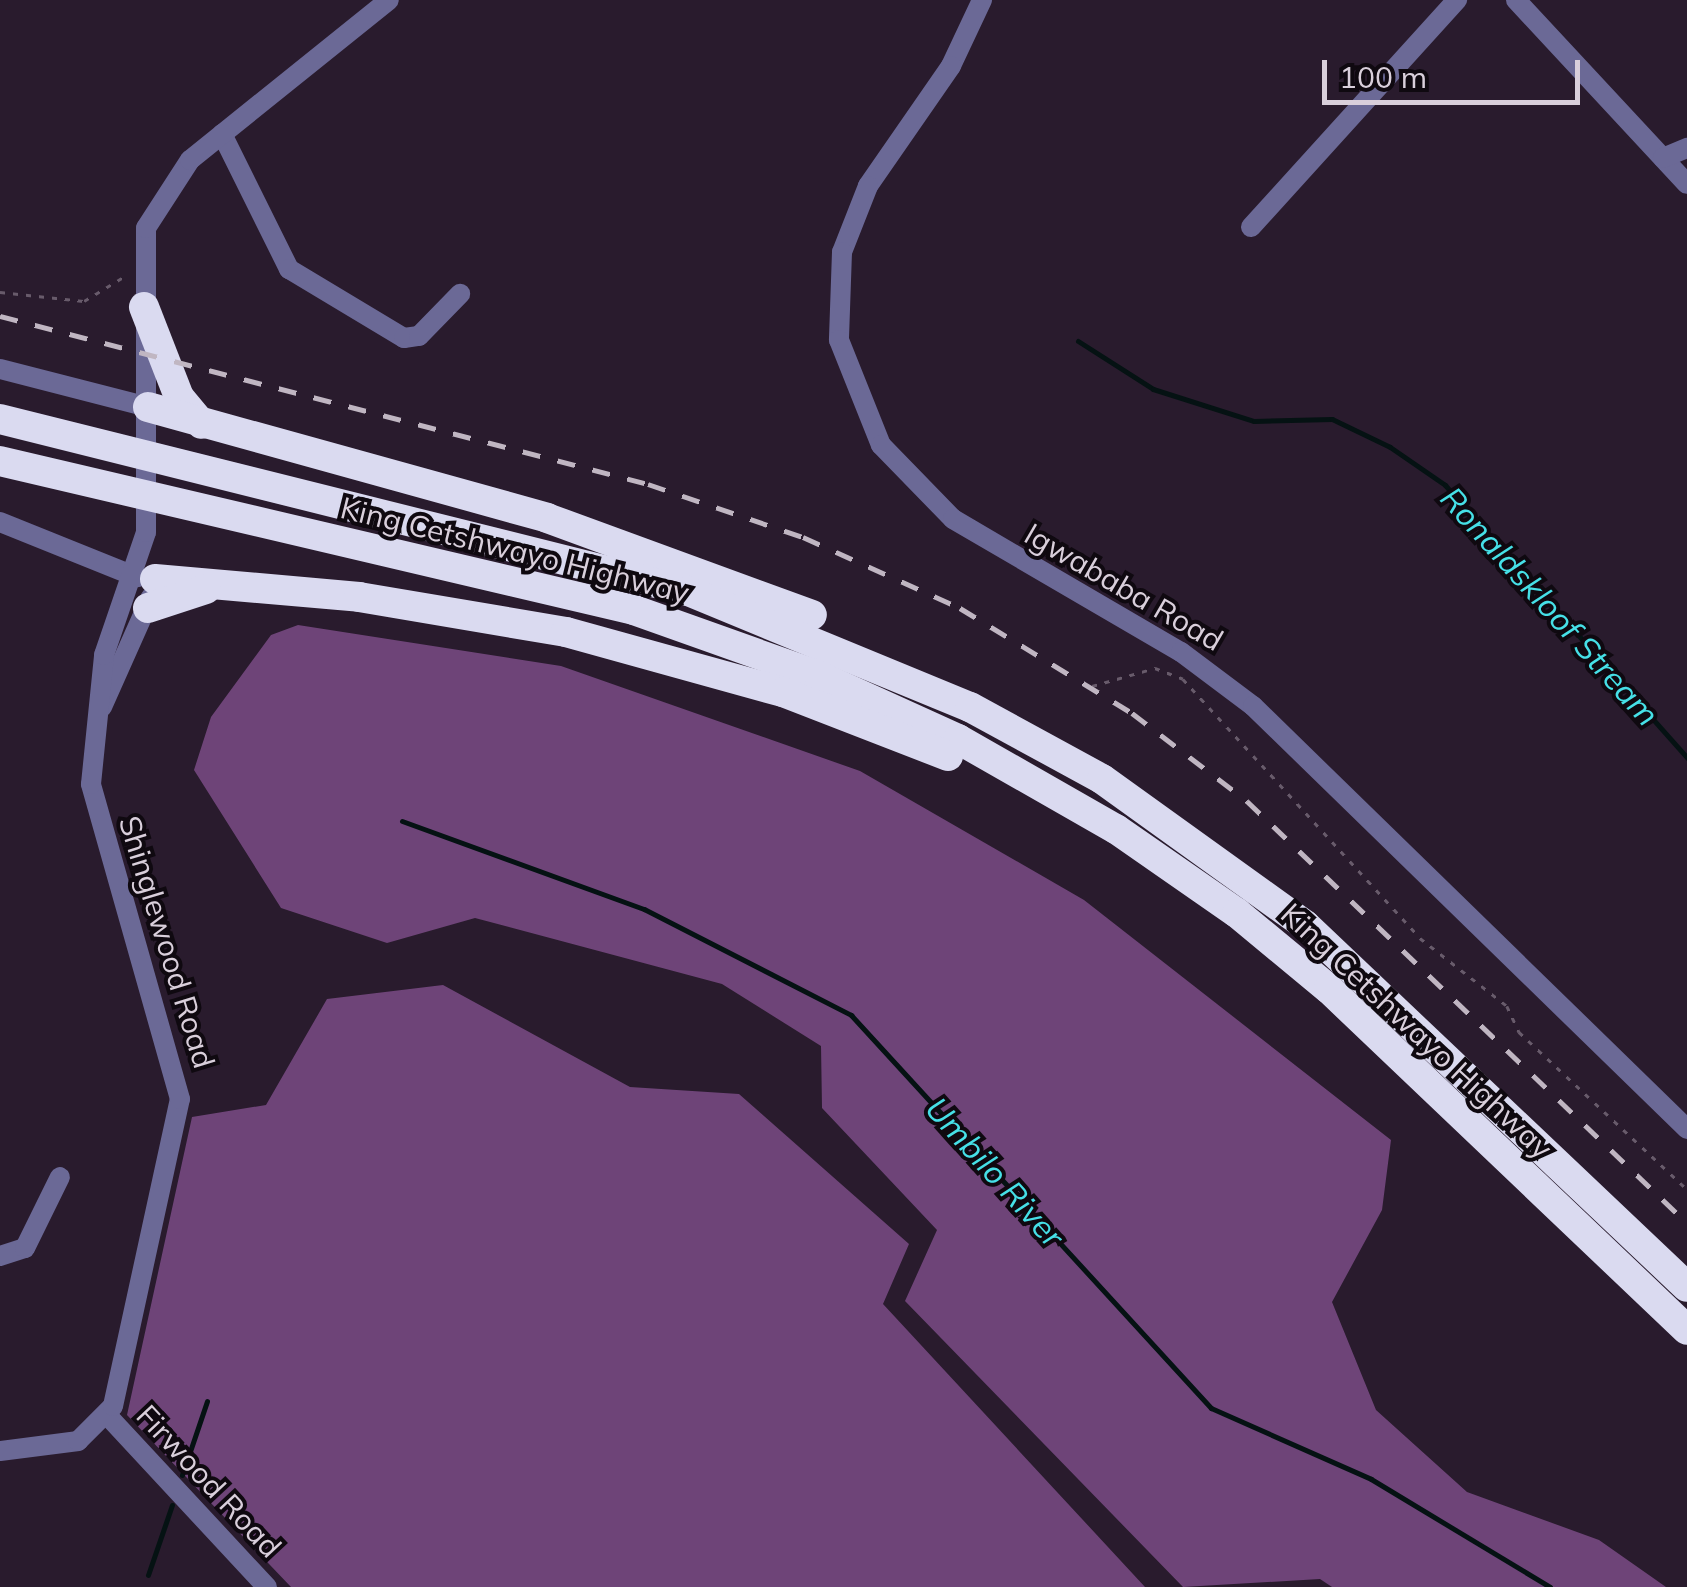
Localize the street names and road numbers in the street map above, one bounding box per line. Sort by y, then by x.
street label: King Cetshwayo Highway [337,489,693,611]
street label: Igwababa Road [1018,516,1230,658]
street label: Shinglewood Road [112,812,222,1072]
street label: King Cetshwayo Highway [1274,896,1560,1166]
street label: Firwood Road [129,1397,289,1565]

